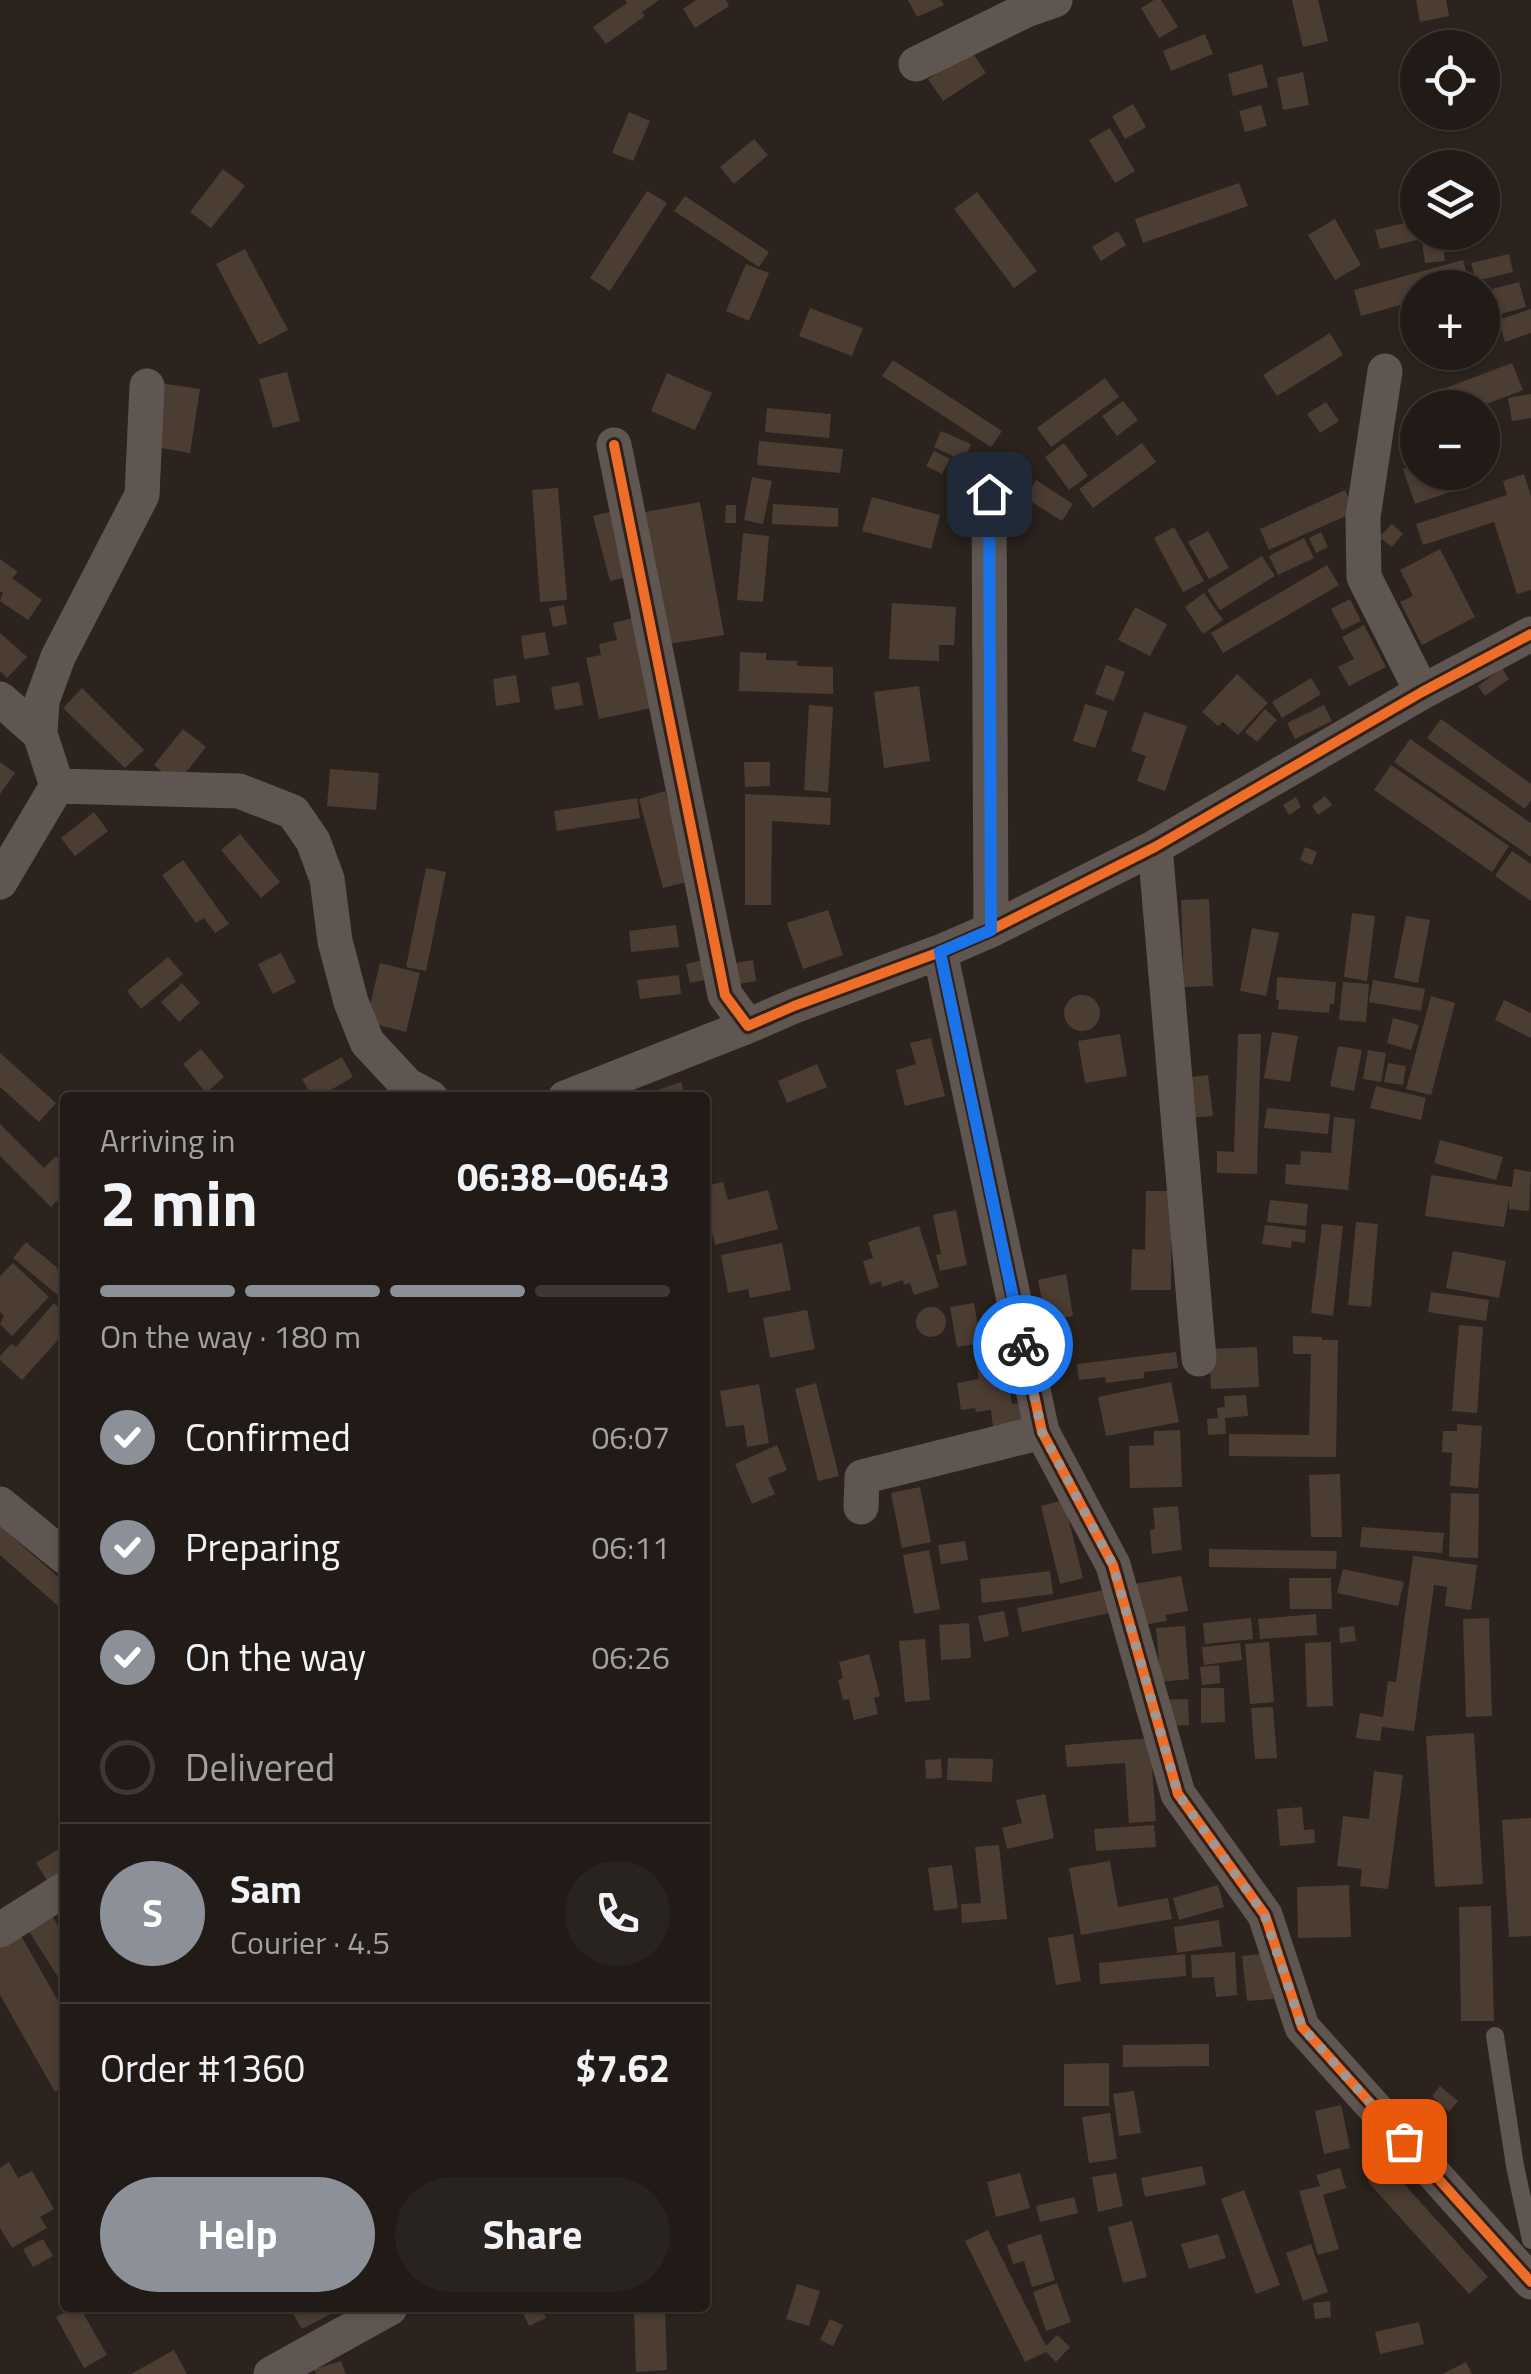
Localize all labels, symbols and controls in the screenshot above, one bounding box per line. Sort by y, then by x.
map controls [1400,30,1500,490]
button: locate [1400,30,1500,130]
button: layers [1400,150,1500,250]
button: + [1400,270,1500,370]
button: − [1400,390,1500,490]
pin [947,452,1032,537]
icon: home [962,467,1017,522]
text: Arriving in [100,1116,236,1164]
text: 06:38–06:43 [457,1148,670,1206]
text: 2 min [100,1152,258,1251]
courier [973,1295,1073,1395]
text: On the way · 180 m [100,1312,361,1360]
icon: bike [996,1318,1051,1373]
text: Confirmed [185,1408,351,1466]
icon: check [100,1410,155,1465]
text: 06:07 [591,1413,670,1461]
text: Preparing [185,1518,340,1576]
icon: check [100,1520,155,1575]
text: 06:11 [591,1523,670,1571]
text: On the way [185,1628,366,1686]
icon: check [100,1630,155,1685]
text: 06:26 [591,1633,670,1681]
text: Delivered [185,1738,335,1796]
text: Sam [230,1860,302,1918]
button: phone [565,1861,670,1966]
text: S [142,1884,163,1942]
text: Courier · 4.5 [230,1918,390,1966]
text: Order #1360 [100,2039,305,2097]
text: $7.62 [575,2039,670,2097]
pin [1362,2099,1447,2184]
icon: bag [1377,2114,1432,2169]
button: Help [100,2177,375,2292]
button: Share [395,2177,670,2292]

